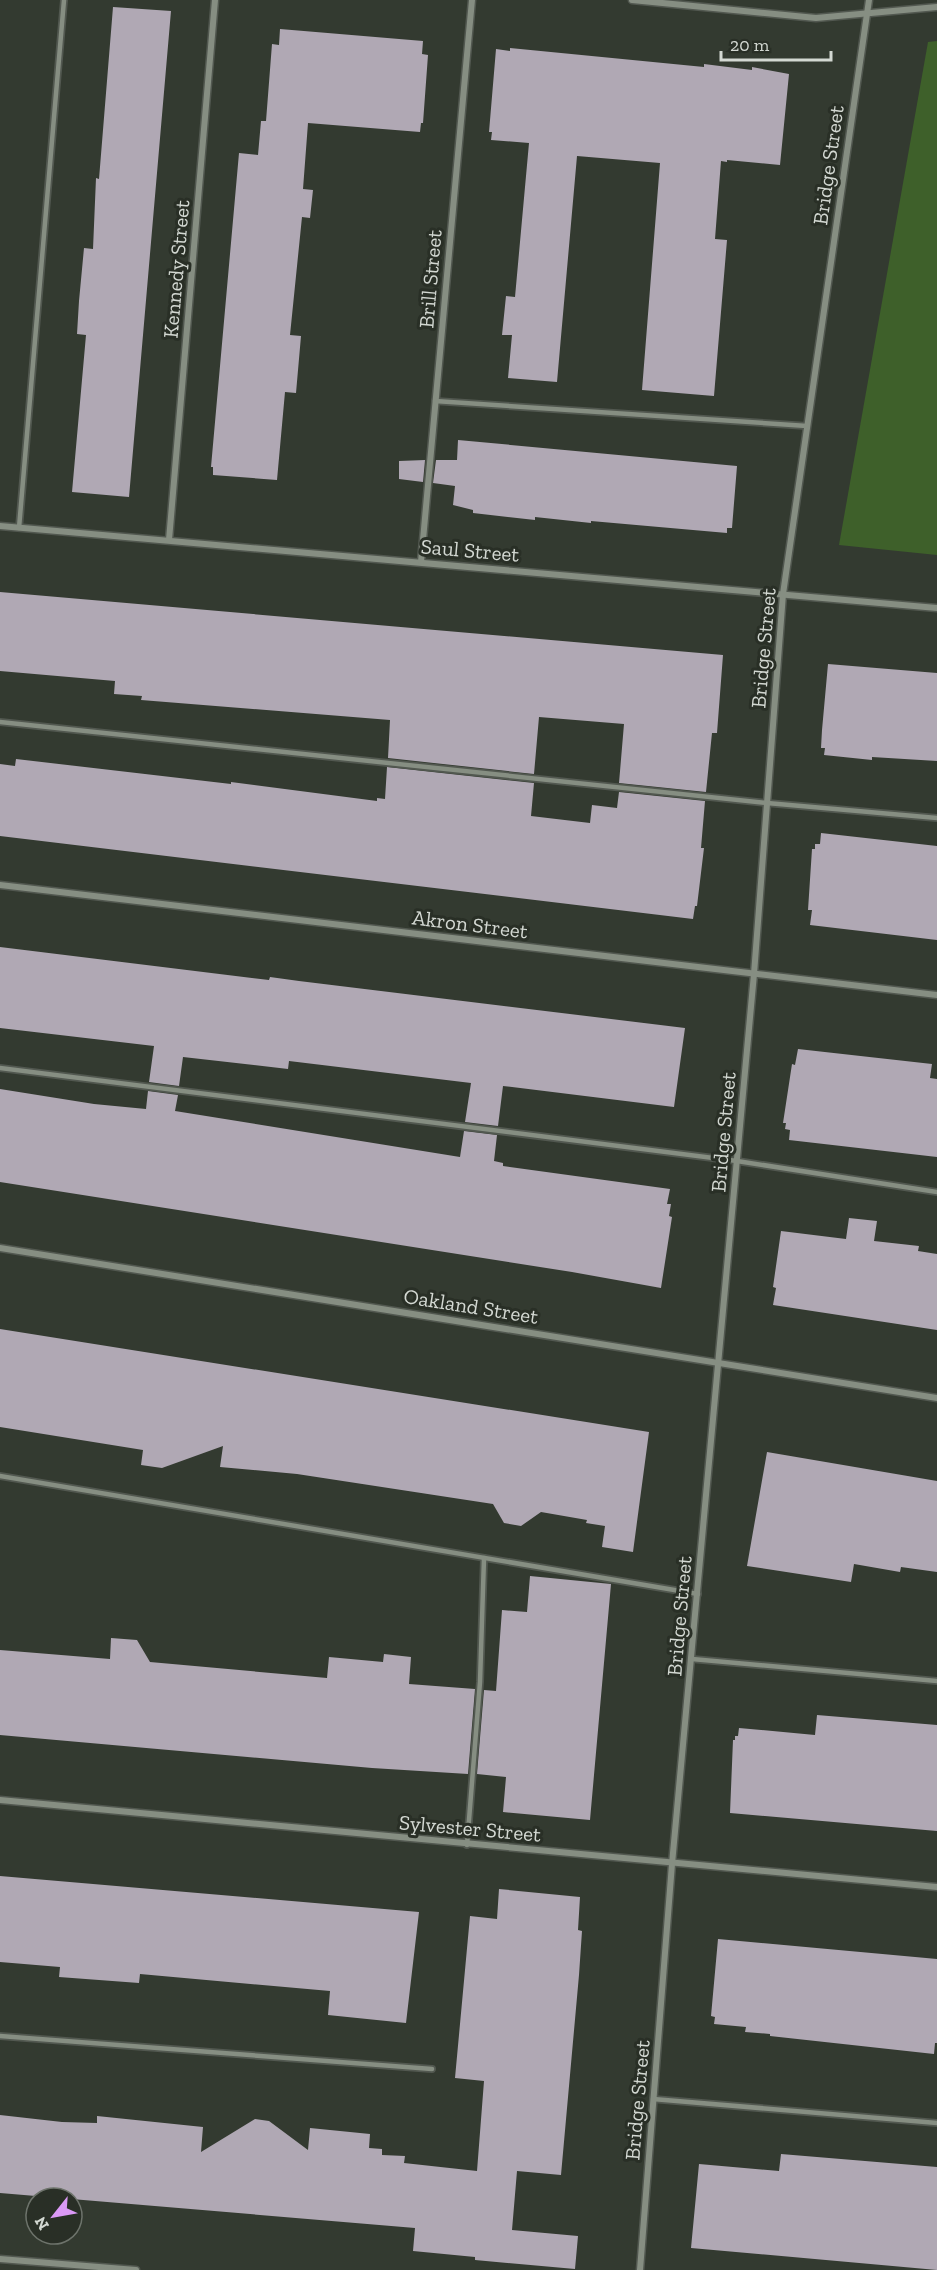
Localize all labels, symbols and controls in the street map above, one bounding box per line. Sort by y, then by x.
scale bar [721,24,830,62]
text: 20 m [730,34,770,56]
street label: Bridge Street [807,103,849,226]
street label: Kennedy Street [158,199,195,339]
street label: Brill Street [413,229,447,329]
street label: Saul Street [420,533,521,567]
street label: Bridge Street [745,587,781,709]
street label: Akron Street [411,905,529,944]
street label: Bridge Street [705,1071,741,1193]
street label: Oakland Street [402,1283,540,1329]
street label: Bridge Street [661,1555,697,1677]
street label: Sylvester Street [398,1809,542,1847]
street label: Bridge Street [619,2039,655,2161]
north arrow [24,2186,84,2246]
text: N [30,2213,53,2234]

